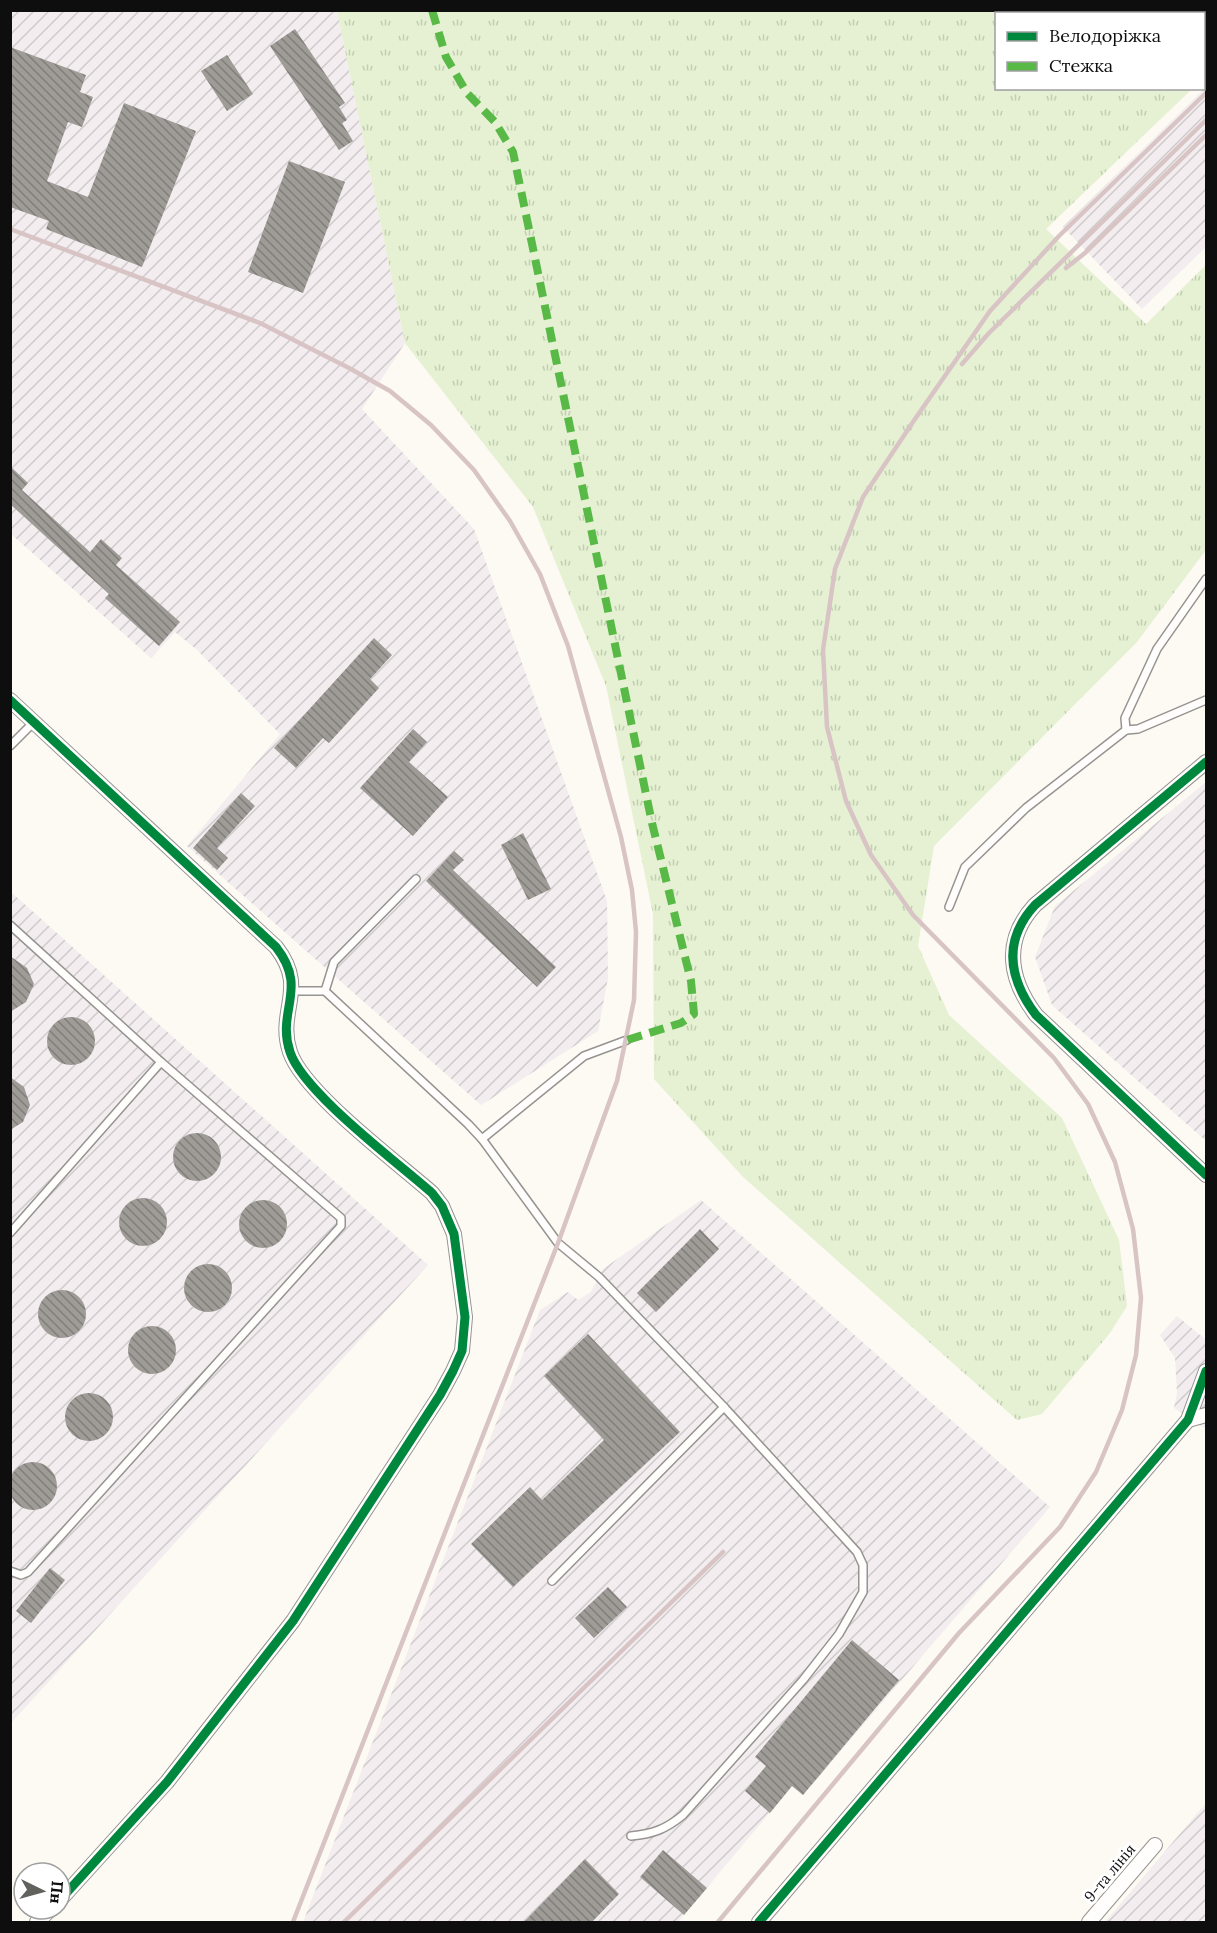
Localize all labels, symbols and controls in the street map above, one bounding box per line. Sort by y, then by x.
legend [995,12,1205,90]
text: Велодоріжка [1049,24,1161,47]
text: Стежка [1049,54,1113,77]
street label: 9-та лінія [1080,1840,1139,1906]
north arrow [12,1861,72,1921]
text: Пн [46,1880,68,1905]

